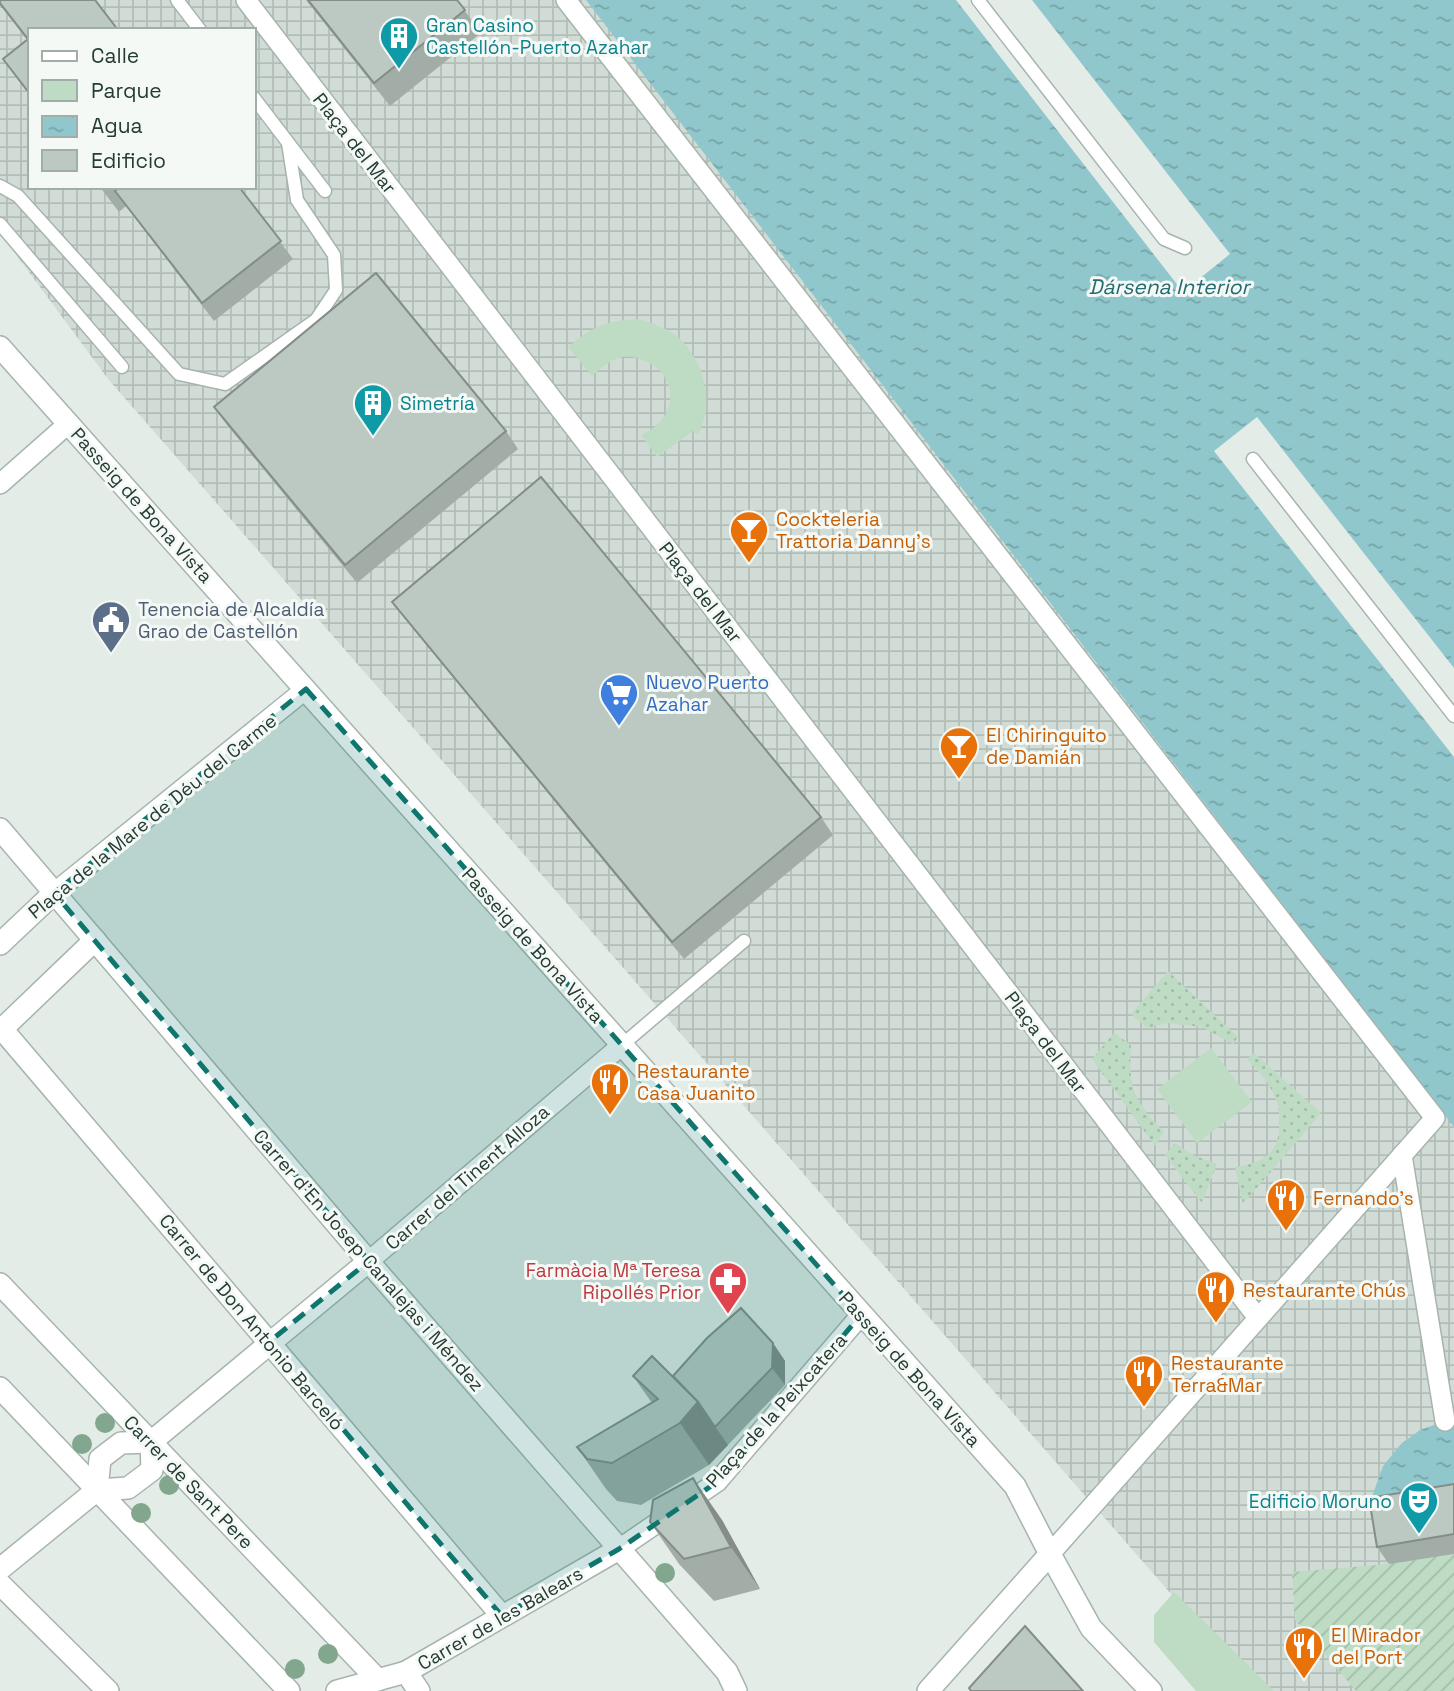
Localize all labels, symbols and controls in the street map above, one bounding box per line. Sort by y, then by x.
place label: Gran Casino Castellón-Puerto Azahar [426,13,649,60]
building icon: Gran Casino Castellón-Puerto Azahar [378,15,420,70]
legend [28,28,256,189]
text: Calle [91,42,139,69]
text: Parque [91,77,162,104]
street label: Plaça del Mar [307,88,402,199]
text: Agua [91,112,143,139]
text: Edificio [91,147,166,174]
water label: Dársena Interior [1089,273,1252,300]
building icon: Simetría [352,382,394,437]
place label: Simetría [400,391,475,416]
street label: Passeig de Bona Vista [65,422,218,588]
place label: Cockteleria Trattoria Danny's [776,507,931,554]
bar icon: Cockteleria Trattoria Danny's [728,509,770,564]
street label: Plaça del Mar [653,537,748,648]
place label: Tenencia de Alcaldía Grao de Castellón [138,597,324,644]
public building icon: Tenencia de Alcaldía Grao de Castellón [90,599,132,654]
place label: Nuevo Puerto Azahar [646,670,769,717]
supermarket icon: Nuevo Puerto Azahar [598,672,640,727]
street label: Plaça de la Mare de Déu del Carme [23,708,282,924]
place label: El Chiringuito de Damián [986,723,1107,770]
bar icon: El Chiringuito de Damián [938,725,980,780]
street label: Passeig de Bona Vista [456,862,609,1028]
street label: Plaça del Mar [999,986,1092,1098]
place label: Restaurante Casa Juanito [637,1059,756,1106]
restaurant icon: Restaurante Casa Juanito [589,1061,631,1116]
street label: Carrer del Tinent Alloza [380,1099,555,1256]
street label: Carrer d'En Josep Canalejas i Méndez [248,1124,489,1397]
restaurant icon: Fernando's [1265,1177,1307,1232]
place label: Fernando's [1313,1186,1414,1211]
street label: Carrer de Don Antonio Barceló [154,1209,350,1436]
place label: Farmàcia Mª Teresa Ripollés Prior [526,1258,701,1305]
pharmacy icon: Farmàcia Mª Teresa Ripollés Prior [707,1260,749,1315]
restaurant icon: Restaurante Chús [1195,1269,1237,1324]
place label: Restaurante Chús [1243,1278,1406,1303]
street label: Passeig de Bona Vista [833,1286,986,1452]
street label: Plaça de la Peixcatera [700,1328,852,1493]
place label: Restaurante Terra&Mar [1171,1351,1284,1398]
restaurant icon: Restaurante Terra&Mar [1123,1353,1165,1408]
street label: Carrer de Sant Pere [118,1410,259,1555]
theatre icon: Edificio Moruno [1398,1480,1440,1535]
place label: Edificio Moruno [1249,1489,1392,1514]
street label: Carrer de les Balears [413,1561,587,1676]
place label: El Mirador del Port [1331,1623,1421,1670]
restaurant icon: El Mirador del Port [1283,1625,1325,1680]

